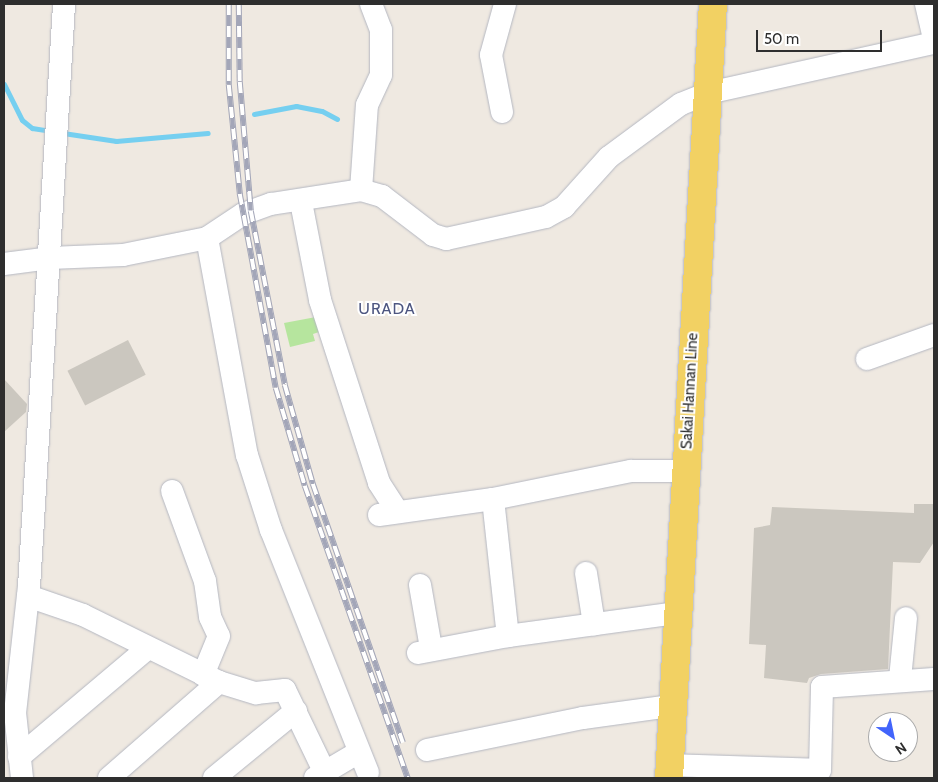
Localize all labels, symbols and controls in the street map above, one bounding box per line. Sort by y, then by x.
scale bar [758,20,884,52]
text: 50 m [764,30,799,48]
district label: URADA [358,299,416,319]
street label: Sakai Hannan Line [678,332,702,450]
north arrow [868,712,918,762]
text: N [892,738,910,759]

